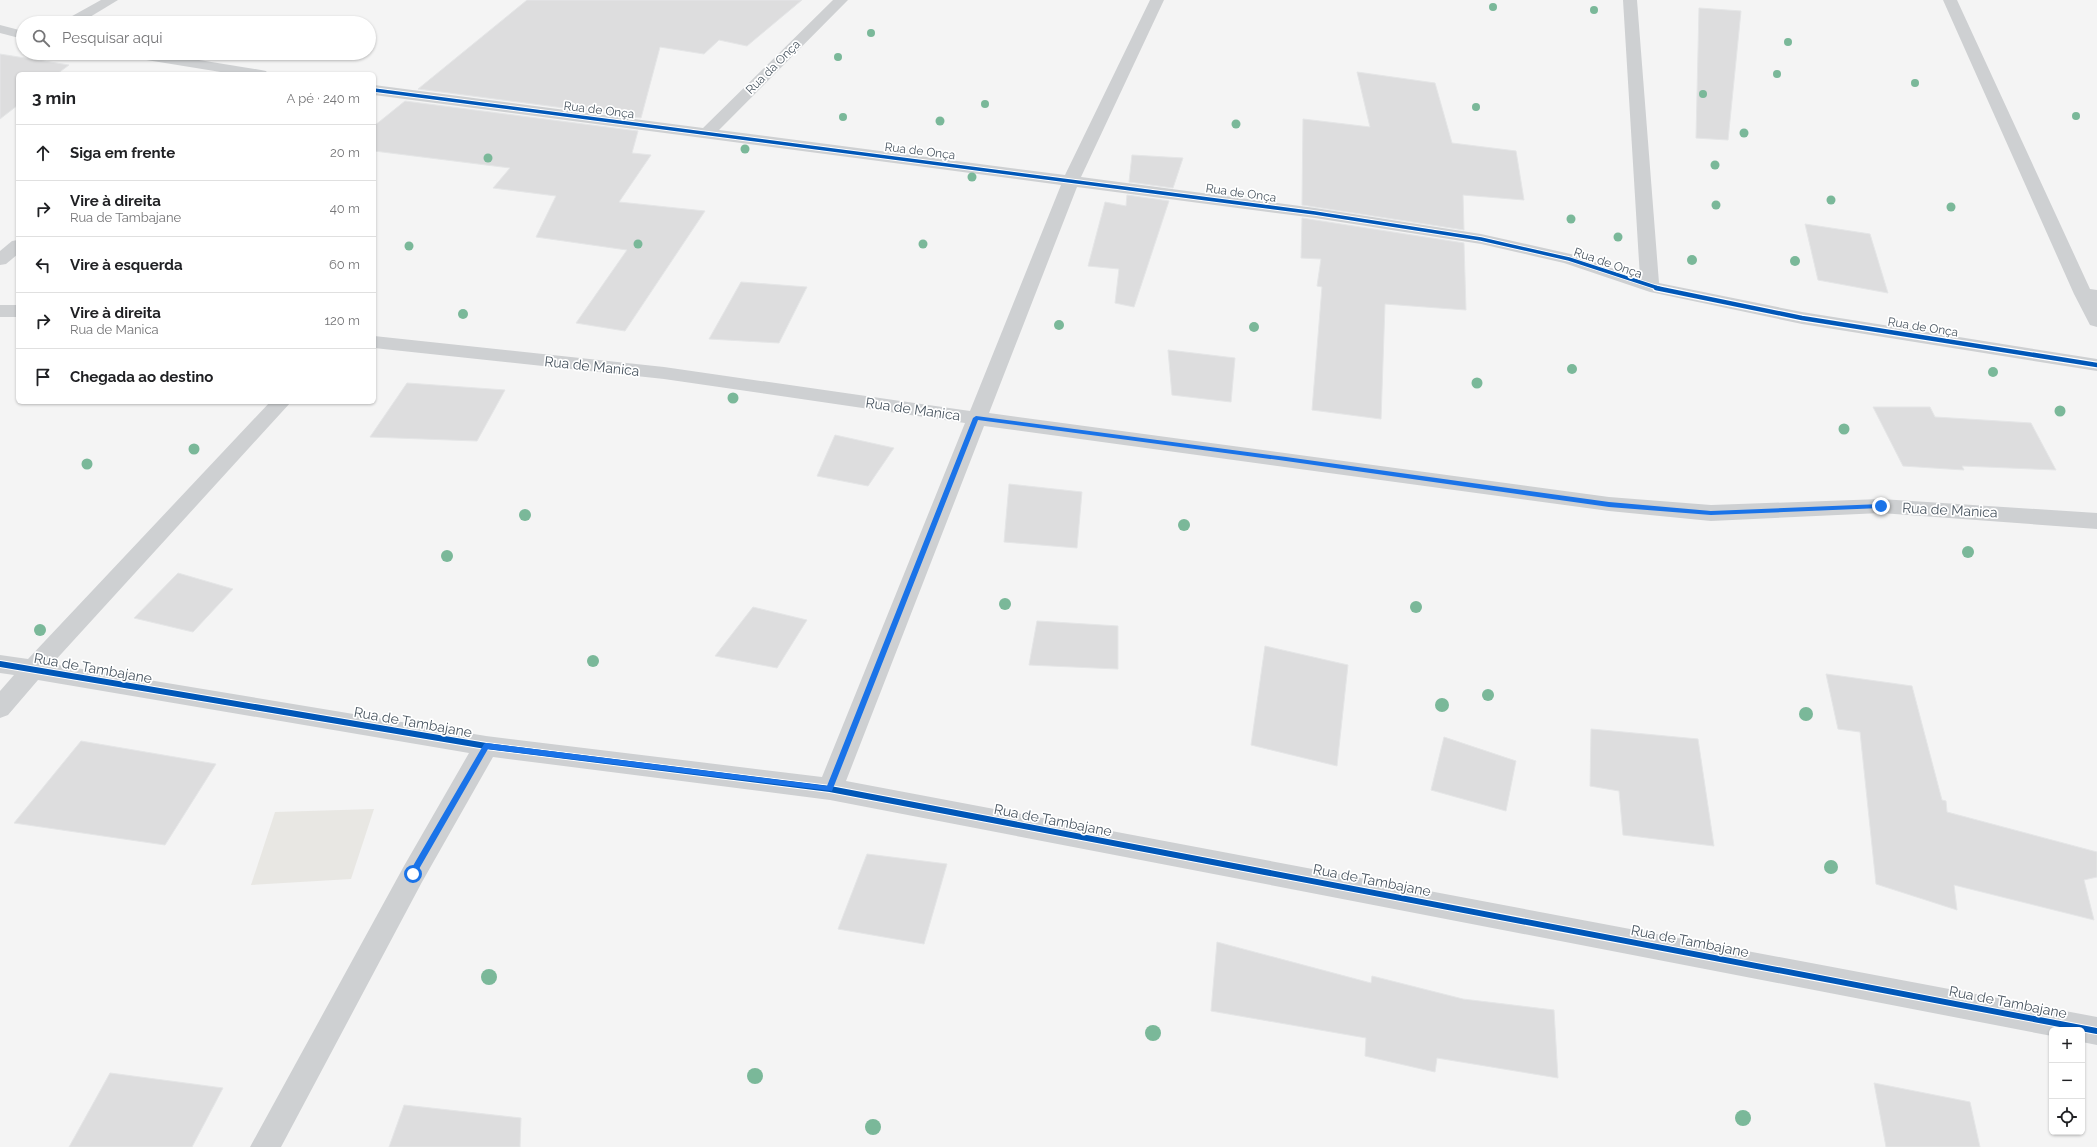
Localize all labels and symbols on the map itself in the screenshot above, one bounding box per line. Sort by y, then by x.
street label: Rua da Onça [743,37,803,97]
street label: Rua de Onça [563,99,635,121]
street label: Rua de Onça [884,140,956,162]
street label: Rua de Onça [1205,181,1277,205]
street label: Rua de Onça [1572,245,1644,281]
street label: Rua de Onça [1887,315,1959,339]
street label: Rua de Manica [544,353,640,379]
street label: Rua de Manica [865,394,961,424]
route end [1872,497,1890,515]
street label: Rua de Manica [1902,500,1998,520]
street label: Rua de Tambajane [33,650,153,686]
street label: Rua de Tambajane [353,704,473,740]
street label: Rua de Tambajane [993,801,1113,839]
street label: Rua de Tambajane [1312,861,1432,899]
route start [404,865,422,883]
street label: Rua de Tambajane [1630,922,1750,960]
street label: Rua de Tambajane [1948,983,2068,1021]

